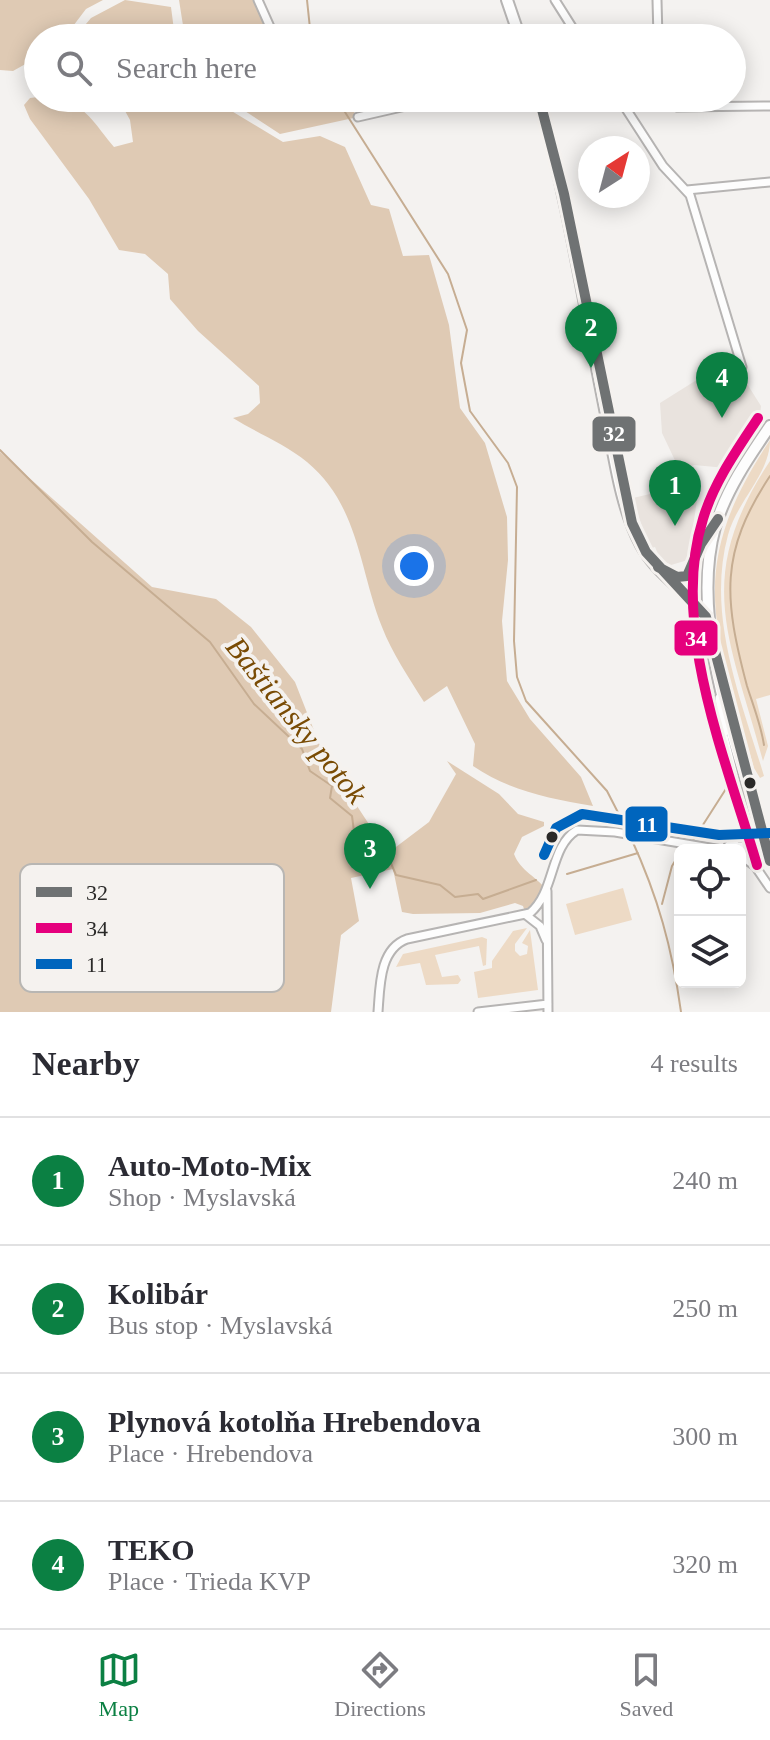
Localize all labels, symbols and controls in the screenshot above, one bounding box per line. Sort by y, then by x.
search box [24,24,746,112]
icon: search [52,46,96,90]
text: Search here [116,51,257,84]
north arrow [578,136,650,208]
pin: 2 [565,302,617,368]
pin: 4 [696,352,748,418]
line badge: 32 [591,415,637,453]
text: 32 [603,421,625,446]
pin: 1 [649,460,701,526]
your location [394,546,434,586]
line badge: 34 [673,619,719,657]
text: 34 [685,626,707,651]
water label: Baštiansky potok [220,630,374,810]
unlabelled marker [742,775,758,791]
line badge: 11 [624,805,669,843]
text: 11 [637,812,657,837]
pin: 3 [344,823,396,889]
unlabelled marker [544,829,560,845]
map controls [674,844,746,988]
button: locate [674,844,746,916]
legend [20,864,284,992]
text: 32 [86,880,108,905]
text: 34 [86,916,108,941]
button: layers [674,916,746,988]
text: 11 [86,952,107,977]
text: Nearby [32,1045,140,1082]
text: 4 results [651,1049,738,1078]
text: Auto-Moto-Mix [108,1149,311,1182]
text: 1 [52,1166,65,1195]
text: 240 m [672,1166,738,1195]
text: Shop · Myslavská [108,1183,296,1212]
text: Kolibár [108,1277,208,1310]
text: 2 [52,1294,65,1323]
text: 250 m [672,1294,738,1323]
text: Bus stop · Myslavská [108,1311,333,1340]
text: Plynová kotolňa Hrebendova [108,1405,481,1438]
text: 3 [52,1422,65,1451]
text: 300 m [672,1422,738,1451]
text: Place · Hrebendova [108,1439,313,1468]
text: TEKO [108,1533,195,1566]
text: 4 [52,1550,65,1579]
text: 320 m [672,1550,738,1579]
text: Place · Trieda KVP [108,1567,311,1596]
tab: Map [97,1648,141,1722]
tab: Directions [334,1648,426,1722]
tab: Saved [619,1648,673,1722]

